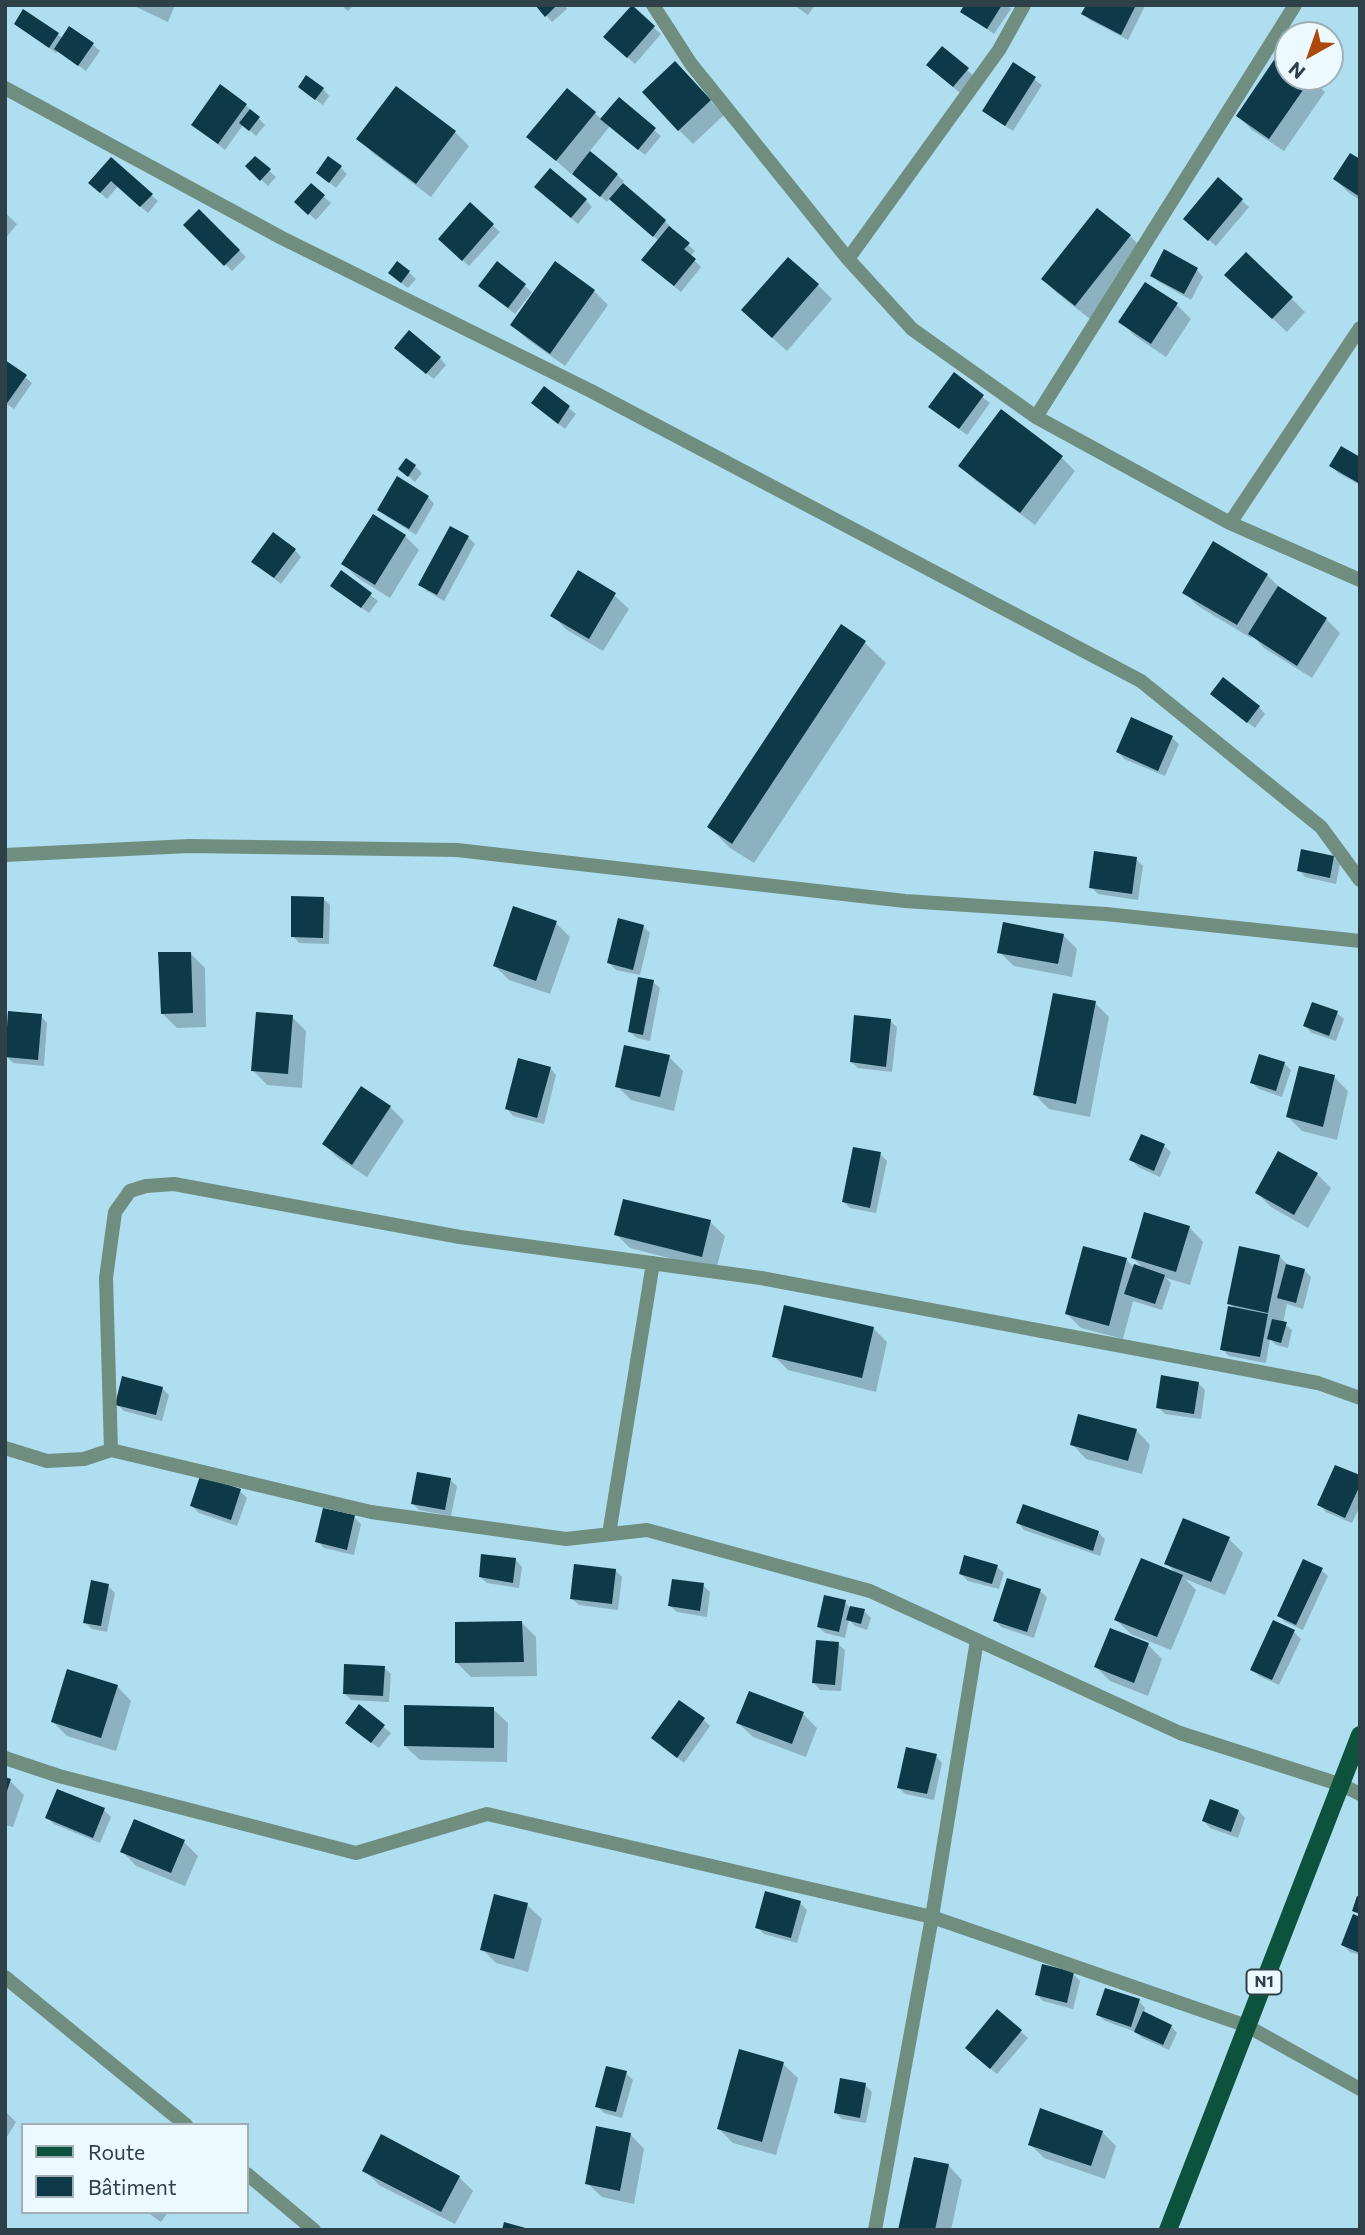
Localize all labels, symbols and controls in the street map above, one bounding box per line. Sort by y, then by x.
north arrow [1274,21,1344,91]
text: N [1284,58,1309,84]
road number: N1 [1246,1970,1282,1994]
legend [21,2123,248,2214]
text: Route [88,2139,145,2164]
text: Bâtiment [88,2174,177,2199]

